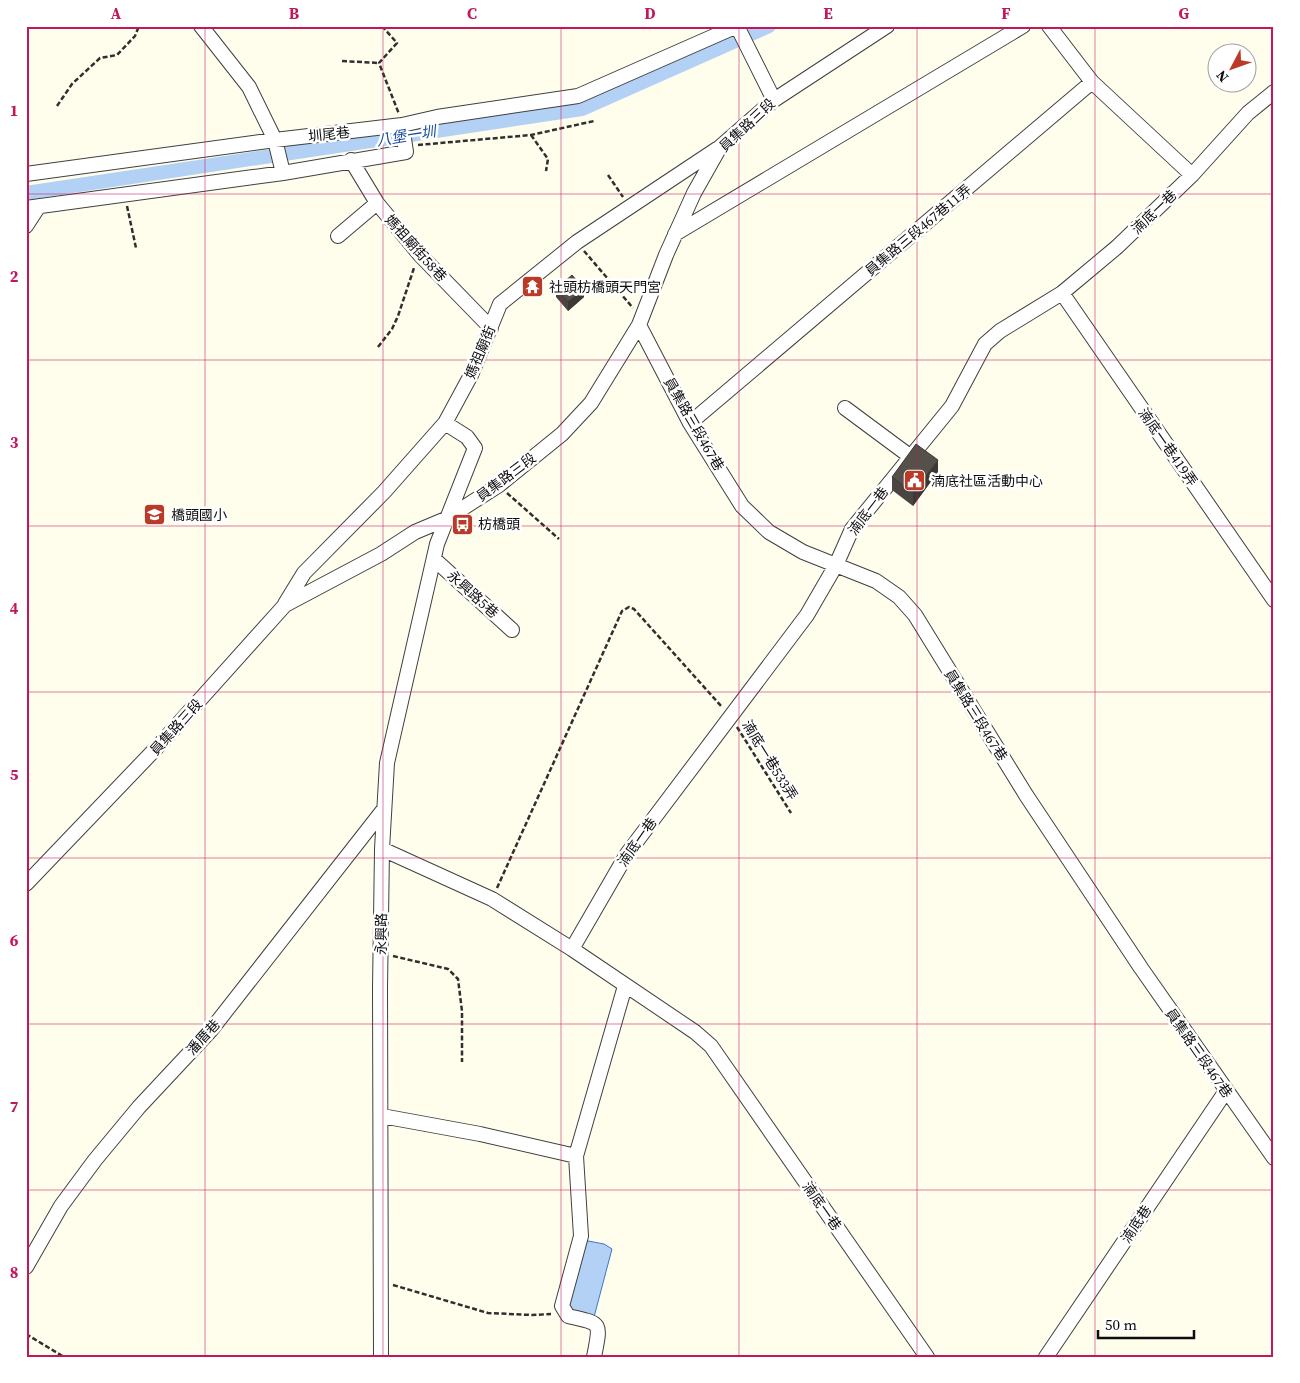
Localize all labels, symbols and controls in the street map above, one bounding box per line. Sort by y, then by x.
text: A [111,2,122,24]
text: B [289,2,300,24]
text: C [467,2,477,24]
text: D [644,2,656,24]
text: E [823,2,833,24]
text: F [1001,2,1011,24]
text: G [1179,2,1190,24]
north arrow [1208,42,1258,92]
text: N [1211,66,1233,87]
street label: 員集路三段 [715,94,779,156]
text: 1 [10,99,18,121]
water label: 八堡一圳 [375,120,439,151]
street label: 圳尾巷 [307,122,351,146]
street label: 員集路三段467巷11弄 [861,180,975,280]
street label: 湳底一巷 [1127,185,1181,239]
street label: 媽祖廟街58巷 [380,210,452,286]
text: 2 [10,265,19,287]
temple icon: 社頭枋橋頭天門宮 [521,275,545,299]
place label: 社頭枋橋頭天門宮 [549,277,661,297]
street label: 媽祖廟街 [460,322,500,382]
street label: 員集路三段467巷 [659,374,729,474]
street label: 湳底一巷419弄 [1134,404,1202,490]
text: 3 [10,431,19,453]
street label: 員集路三段 [472,448,540,506]
public building icon: 湳底社區活動中心 [903,469,927,493]
place label: 湳底社區活動中心 [931,471,1043,491]
street label: 湳底一巷 [843,483,893,539]
school or university icon: 橋頭國小 [143,503,167,527]
place label: 橋頭國小 [171,505,227,525]
bus stop icon: 枋橋頭 [450,512,474,536]
place label: 枋橋頭 [478,514,520,534]
street label: 永興路5巷 [443,565,503,623]
text: 4 [10,597,19,619]
street label: 員集路三段467巷 [940,665,1012,765]
street label: 員集路三段 [145,694,207,760]
street label: 湳底一巷533弄 [737,716,803,804]
text: 5 [10,763,19,785]
street label: 湳底一巷 [613,813,661,871]
street label: 永興路 [371,913,391,955]
text: 6 [10,929,19,951]
street label: 員集路三段467巷 [1161,1004,1237,1102]
street label: 潘厝巷 [182,1015,224,1059]
text: 7 [10,1095,19,1117]
street label: 湳底一巷 [798,1177,846,1235]
street label: 湳底巷 [1116,1201,1156,1247]
text: 8 [10,1261,18,1283]
scale bar [1098,1308,1194,1340]
text: 50 m [1105,1314,1137,1335]

